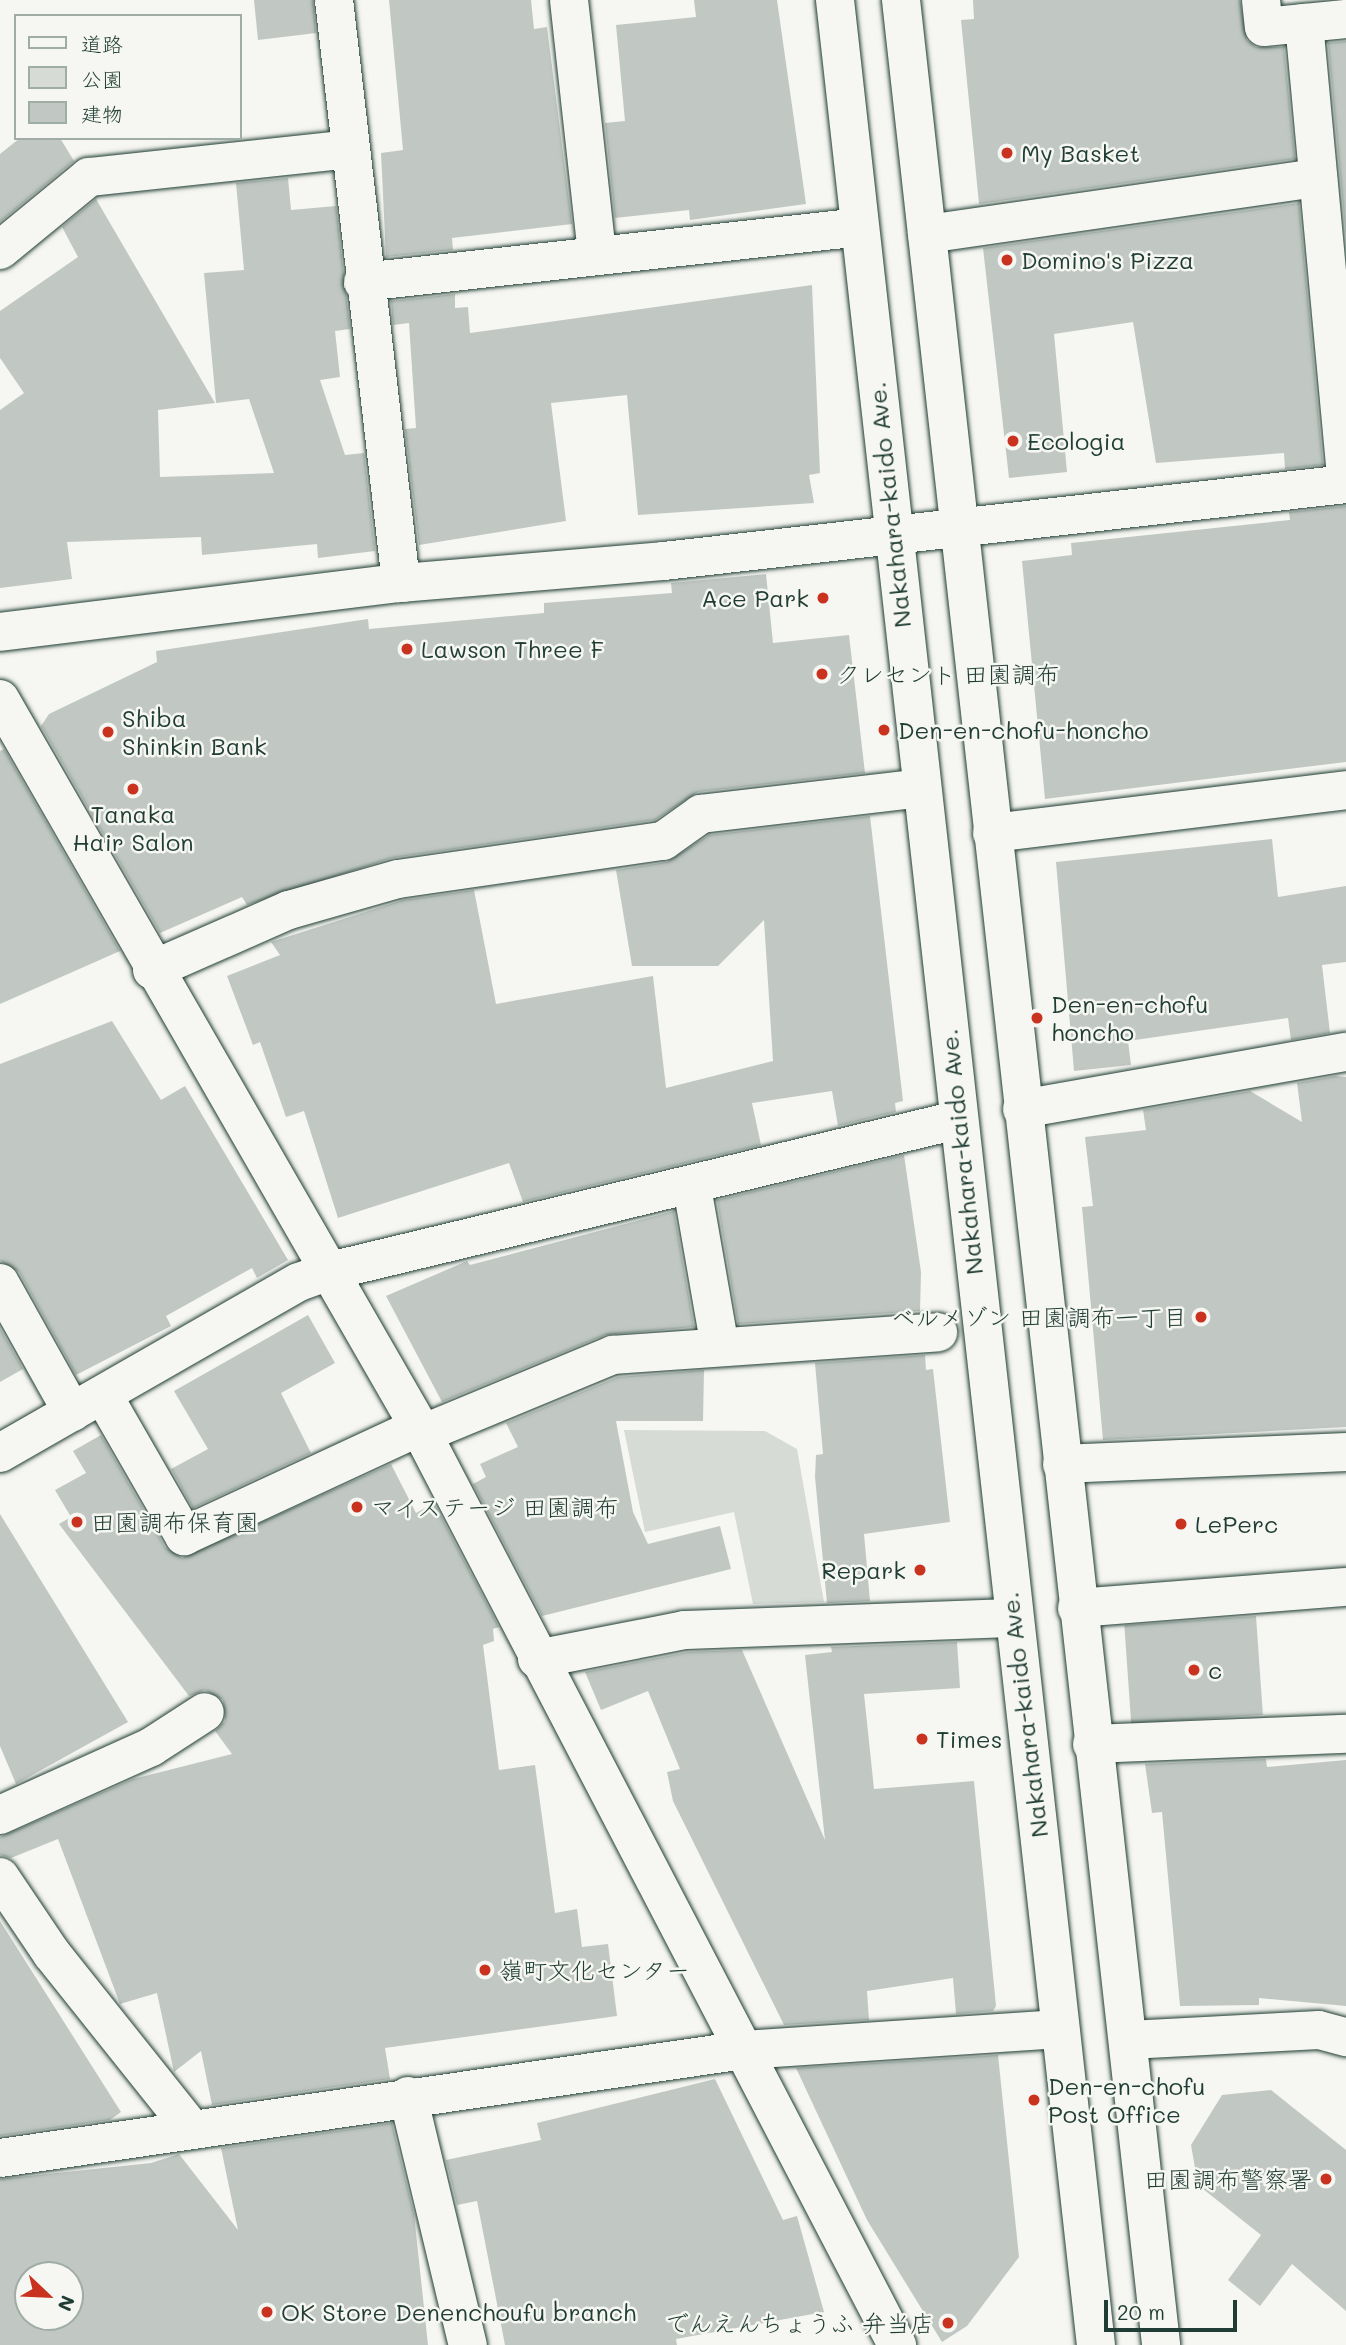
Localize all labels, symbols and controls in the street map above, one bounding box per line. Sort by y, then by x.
legend [14,14,242,140]
text: 道路 [81,30,123,57]
text: 公園 [81,65,123,92]
text: 建物 [81,100,123,127]
place label: My Basket [1021,139,1140,167]
marker: My Basket [999,145,1015,161]
place label: Domino's Pizza [1021,246,1194,274]
marker: Domino's Pizza [999,252,1015,268]
street label: Nakahara-kaido Ave. [862,381,916,629]
place label: Ecologia [1027,427,1126,455]
marker: Ecologia [1005,433,1021,449]
place label: Ace Park [701,584,809,612]
marker: Ace Park [815,590,831,606]
place label: Lawson Three F [421,635,604,663]
marker: Lawson Three F [399,641,415,657]
place label: クレセント 田園調布 [836,660,1060,688]
marker: クレセント 田園調布 [814,666,830,682]
place label: Shiba Shinkin Bank [122,704,267,760]
place label: Den-en-chofu-honcho [898,716,1148,744]
marker: Den-en-chofu-honcho [876,722,892,738]
marker: Shiba Shinkin Bank [100,724,116,740]
marker: Tanaka Hair Salon [125,781,141,797]
place label: Tanaka Hair Salon [72,800,194,856]
place label: Den-en-chofu honcho [1051,990,1208,1046]
marker: Den-en-chofu honcho [1029,1010,1045,1026]
street label: Nakahara-kaido Ave. [934,1028,988,1276]
place label: ベルメゾン 田園調布一丁目 [891,1303,1187,1331]
marker: ベルメゾン 田園調布一丁目 [1193,1309,1209,1325]
place label: マイステージ 田園調布 [371,1493,619,1521]
marker: マイステージ 田園調布 [349,1499,365,1515]
place label: 田園調布保育園 [91,1508,259,1536]
place label: LePerc [1195,1510,1278,1538]
marker: 田園調布保育園 [69,1514,85,1530]
marker: LePerc [1173,1516,1189,1532]
place label: Repark [821,1556,906,1584]
marker: Repark [912,1562,928,1578]
street label: Nakahara-kaido Ave. [995,1591,1053,1839]
place label: c [1208,1656,1222,1684]
marker: c [1186,1662,1202,1678]
place label: Times [936,1725,1002,1753]
marker: Times [914,1731,930,1747]
place label: 嶺町文化センター [499,1956,691,1984]
marker: 嶺町文化センター [477,1962,493,1978]
place label: Den-en-chofu Post Office [1048,2072,1205,2128]
marker: Den-en-chofu Post Office [1026,2092,1042,2108]
place label: 田園調布警察署 [1144,2165,1312,2193]
marker: 田園調布警察署 [1318,2171,1334,2187]
north arrow [14,2261,84,2331]
scale bar [1108,2286,1241,2330]
text: N [53,2292,81,2315]
place label: OK Store Denenchoufu branch [281,2298,636,2326]
text: 20 m [1117,2298,1165,2325]
marker: OK Store Denenchoufu branch [259,2304,275,2320]
place label: でんえんちょうふ 弁当店 [662,2309,934,2337]
marker: でんえんちょうふ 弁当店 [940,2315,956,2331]

